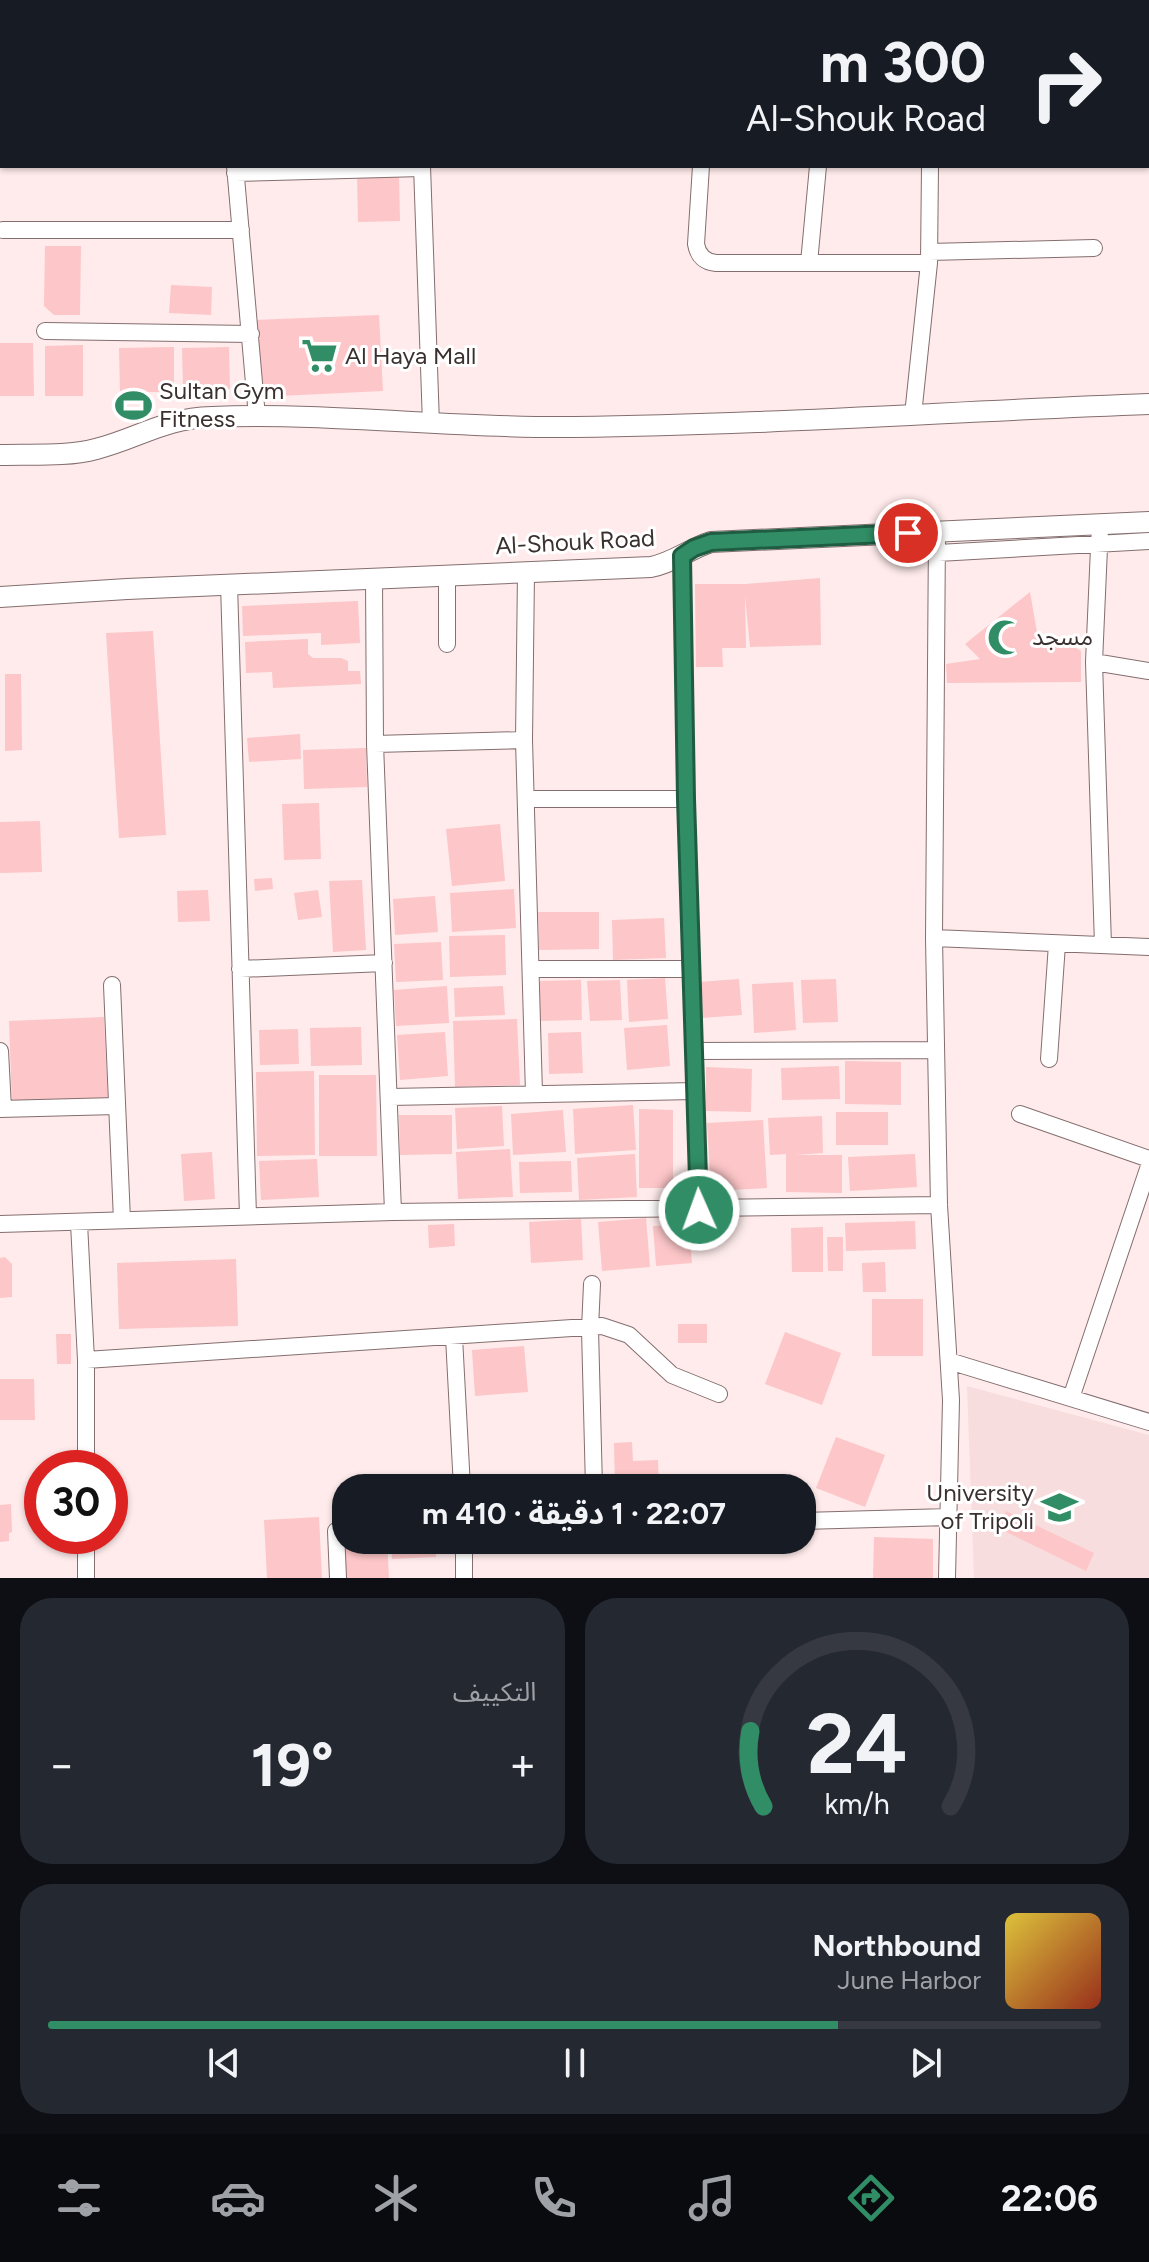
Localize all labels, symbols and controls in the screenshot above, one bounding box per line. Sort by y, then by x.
text: 300 m [820,29,986,96]
icon: right [1014,32,1118,136]
text: Al-Shouk Road [746,97,986,140]
supermarket icon: Al Haya Mall [300,337,338,375]
place label: Al Haya Mall [345,341,476,370]
place label: Sultan Gym Fitness [159,376,284,433]
sports icon: Sultan Gym Fitness [114,386,152,424]
pin [874,499,942,567]
icon: arrive [886,511,930,555]
street label: Al-Shouk Road [494,523,656,560]
mosque icon: مسجد [987,618,1025,656]
place label: مسجد [1032,622,1093,651]
position arrow [657,1168,741,1252]
speed limit sign: 30 [24,1450,128,1554]
place label: University of Tripoli [926,1478,1034,1535]
school or university icon: University of Tripoli [1041,1488,1079,1526]
text: 22:07 · 1 دقيقة · 410 m [422,1495,726,1532]
text: التكييف [453,1676,537,1708]
text: 24 [806,1694,907,1794]
text: 19° [251,1729,334,1801]
text: − [48,1738,75,1791]
text: + [509,1738,537,1791]
text: km/h [824,1787,889,1821]
text: Northbound [813,1927,981,1964]
text: June Harbor [837,1964,981,1996]
icon: previous [202,2041,246,2085]
icon: pause [553,2041,597,2085]
icon: next [904,2041,948,2085]
icon: filters [51,2170,107,2226]
icon: car [210,2170,266,2226]
icon: climate [368,2170,424,2226]
icon: phone [526,2170,582,2226]
icon: music [684,2170,740,2226]
icon: directions [843,2170,899,2226]
text: 22:06 [1001,2177,1098,2220]

